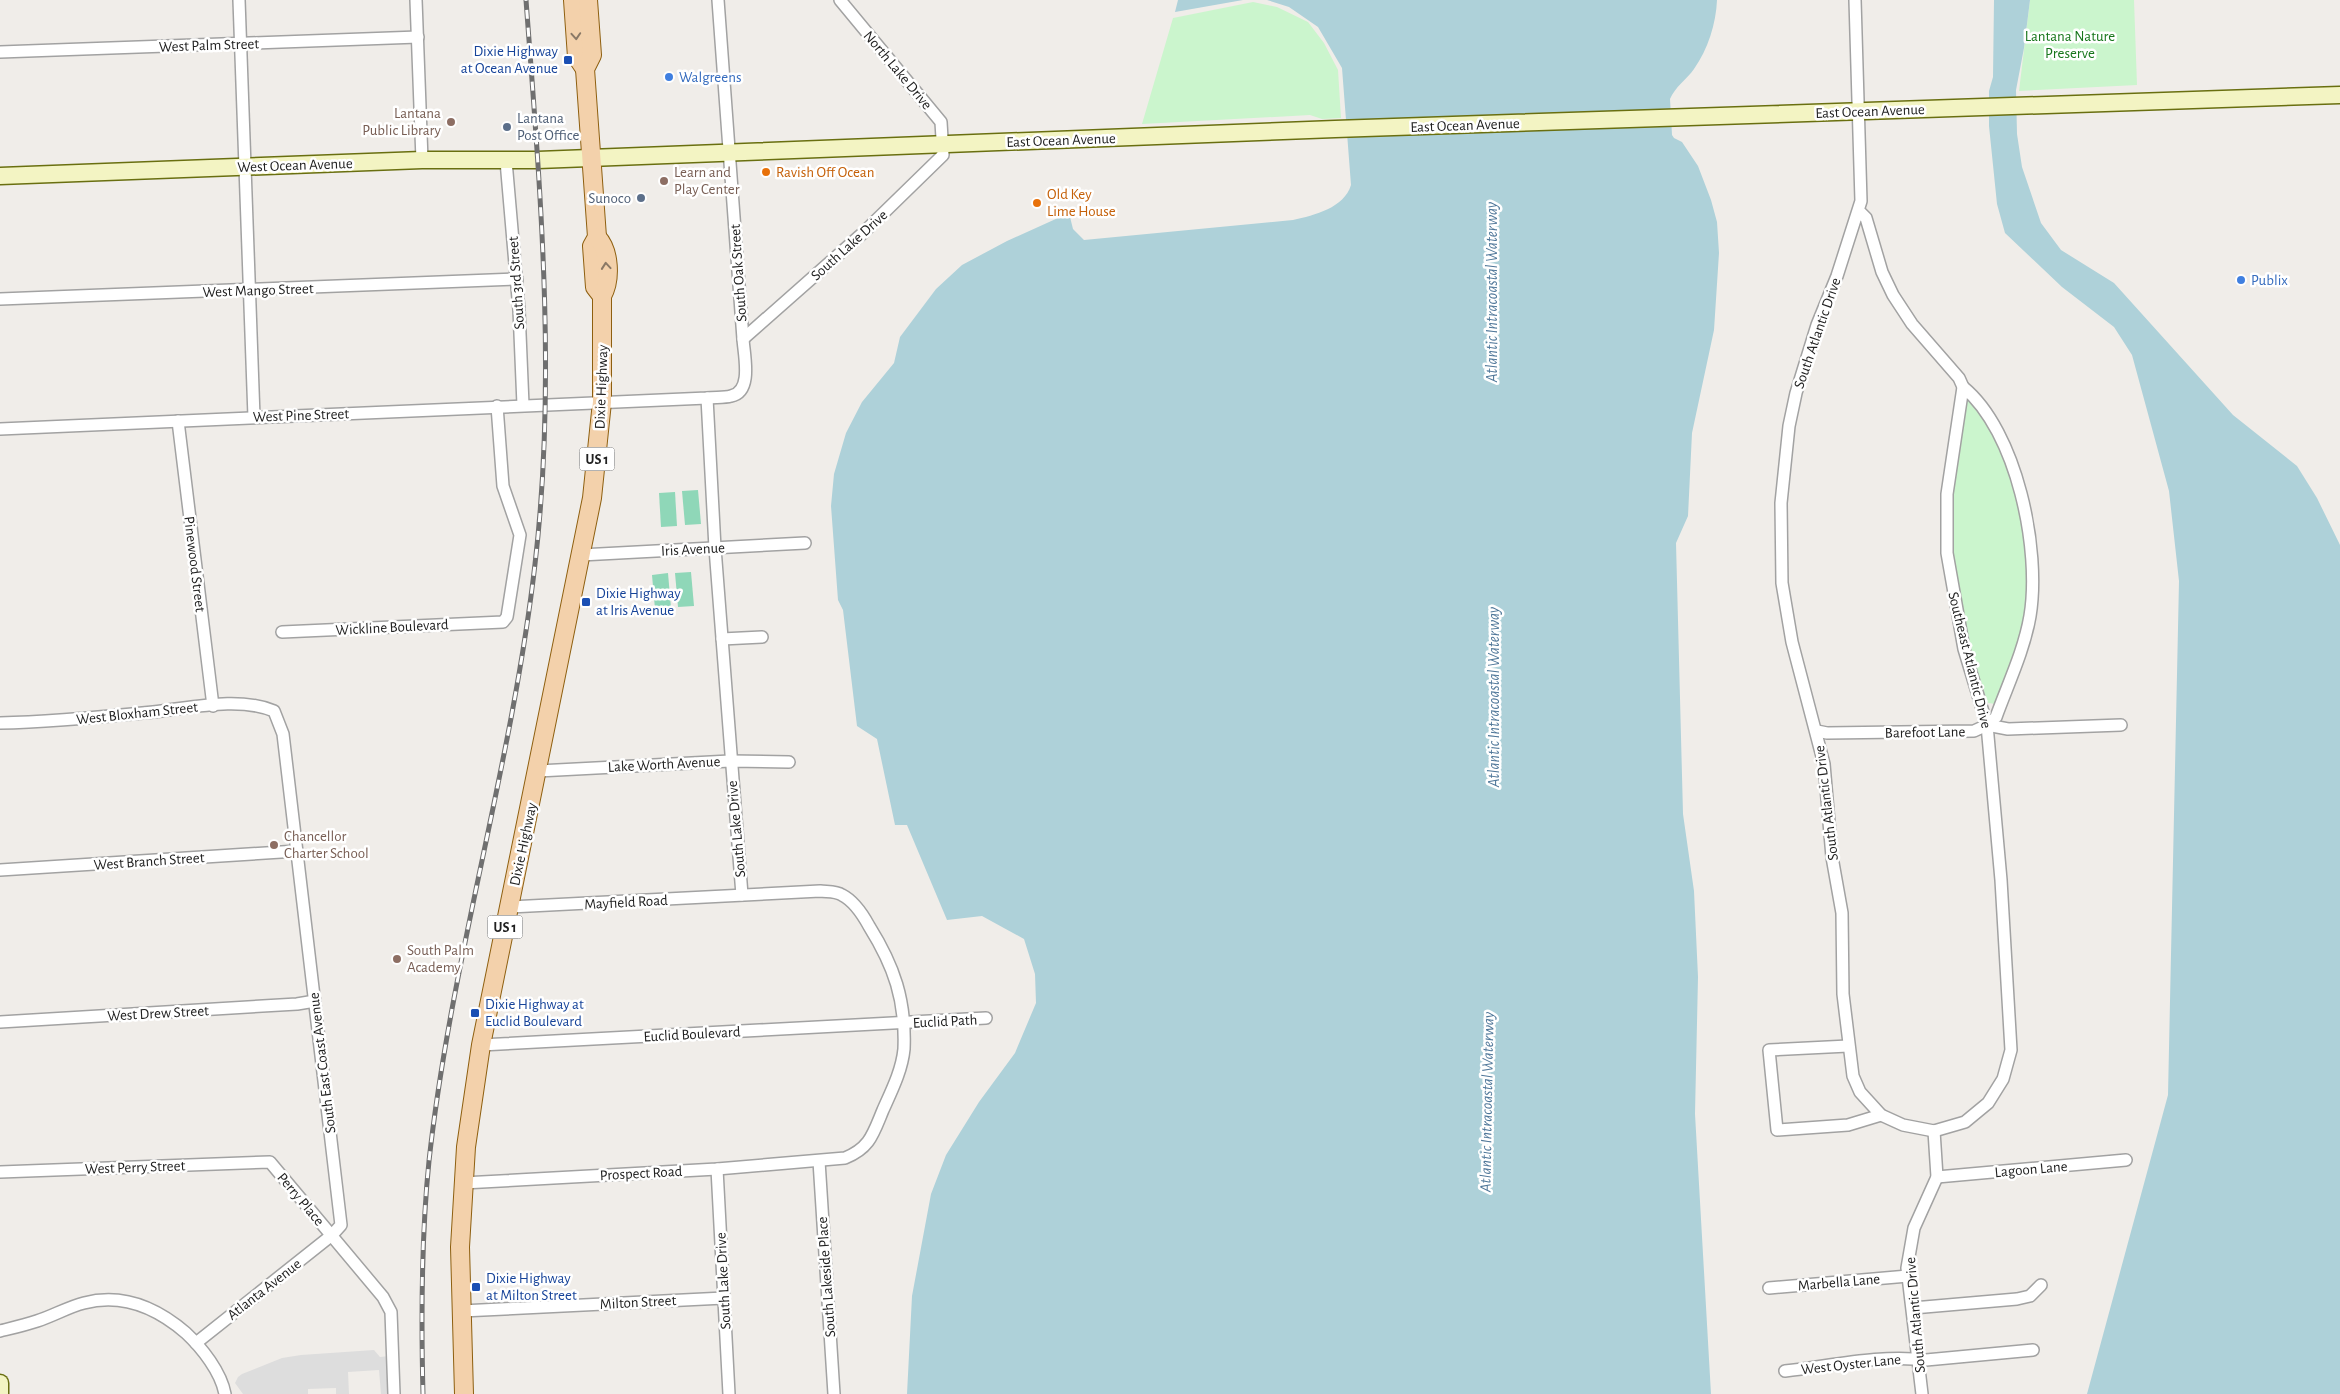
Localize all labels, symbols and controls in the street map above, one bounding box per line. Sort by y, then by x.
street label: North Lake Drive [861,28,935,113]
park label: Lantana Nature Preserve [2025,29,2115,61]
one-way arrow [570,32,581,40]
street label: West Palm Street [159,36,260,55]
place label: Dixie Highway at Ocean Avenue [461,44,559,76]
marker: Dixie Highway at Ocean Avenue [562,54,574,66]
place label: Walgreens [679,70,741,85]
marker: Walgreens [663,71,675,83]
street label: East Ocean Avenue [1815,102,1925,121]
place label: Lantana Public Library [362,106,442,138]
place label: Lantana Post Office [517,111,580,143]
marker: Lantana Public Library [445,116,457,128]
street label: East Ocean Avenue [1410,116,1520,135]
marker: Lantana Post Office [501,121,513,133]
street label: East Ocean Avenue [1006,131,1116,150]
street label: West Ocean Avenue [237,156,353,175]
place label: Learn and Play Center [674,165,740,197]
place label: Ravish Off Ocean [776,165,874,180]
marker: Ravish Off Ocean [760,166,772,178]
marker: Learn and Play Center [658,175,670,187]
place label: Old Key Lime House [1047,187,1116,219]
place label: Sunoco [588,191,631,206]
marker: Sunoco [635,192,647,204]
marker: Old Key Lime House [1031,197,1043,209]
water label: Atlantic Intracoastal Waterway [1484,201,1500,383]
street label: South Lake Drive [808,207,891,283]
street label: South Oak Street [728,223,749,322]
street label: South 3rd Street [506,236,527,330]
one-way arrow [601,261,612,269]
place label: Publix [2251,273,2288,288]
marker: Publix [2235,274,2247,286]
street label: South Atlantic Drive [1791,276,1843,390]
street label: West Mango Street [202,281,314,300]
street label: Dixie Highway [593,344,610,430]
street label: West Pine Street [253,406,350,425]
road number: US 1 [580,448,614,470]
street label: Pinewood Street [181,515,208,613]
street label: Iris Avenue [661,540,726,559]
place label: Dixie Highway at Iris Avenue [596,586,681,618]
street label: Southeast Atlantic Drive [1945,590,1994,730]
marker: Dixie Highway at Iris Avenue [580,596,592,608]
water label: Atlantic Intracoastal Waterway [1486,606,1502,788]
street label: Wickline Boulevard [335,617,449,638]
street label: West Bloxham Street [75,700,199,727]
street label: Barefoot Lane [1885,724,1965,741]
street label: South Atlantic Drive [1812,744,1841,861]
street label: Lake Worth Avenue [607,754,721,775]
street label: South Lake Drive [725,780,748,878]
street label: Dixie Highway [507,801,540,887]
place label: Chancellor Charter School [284,829,369,861]
marker: Chancellor Charter School [268,839,280,851]
street label: West Branch Street [93,850,205,873]
street label: Mayfield Road [584,893,669,912]
road number: US 1 [488,916,522,939]
place label: South Palm Academy [407,943,474,975]
marker: South Palm Academy [391,953,403,965]
street label: South East Coast Avenue [306,992,339,1134]
place label: Dixie Highway at Euclid Boulevard [485,997,584,1029]
street label: West Drew Street [107,1003,209,1024]
marker: Dixie Highway at Euclid Boulevard [469,1007,481,1019]
water label: Atlantic Intracoastal Waterway [1477,1011,1497,1193]
street label: Euclid Path [912,1012,978,1031]
street label: Euclid Boulevard [643,1024,741,1045]
street label: West Perry Street [84,1158,186,1177]
street label: Lagoon Lane [1994,1159,2068,1180]
street label: Prospect Road [599,1164,683,1183]
street label: Perry Place [274,1170,327,1229]
street label: South Lakeside Place [815,1216,838,1338]
street label: South Lake Drive [713,1232,734,1330]
street label: Atlanta Avenue [225,1256,304,1323]
street label: South Atlantic Drive [1903,1256,1928,1373]
place label: Dixie Highway at Milton Street [486,1271,577,1303]
street label: Marbella Lane [1797,1271,1881,1294]
marker: Dixie Highway at Milton Street [470,1281,482,1293]
street label: Milton Street [599,1293,677,1312]
street label: West Oyster Lane [1800,1352,1902,1377]

